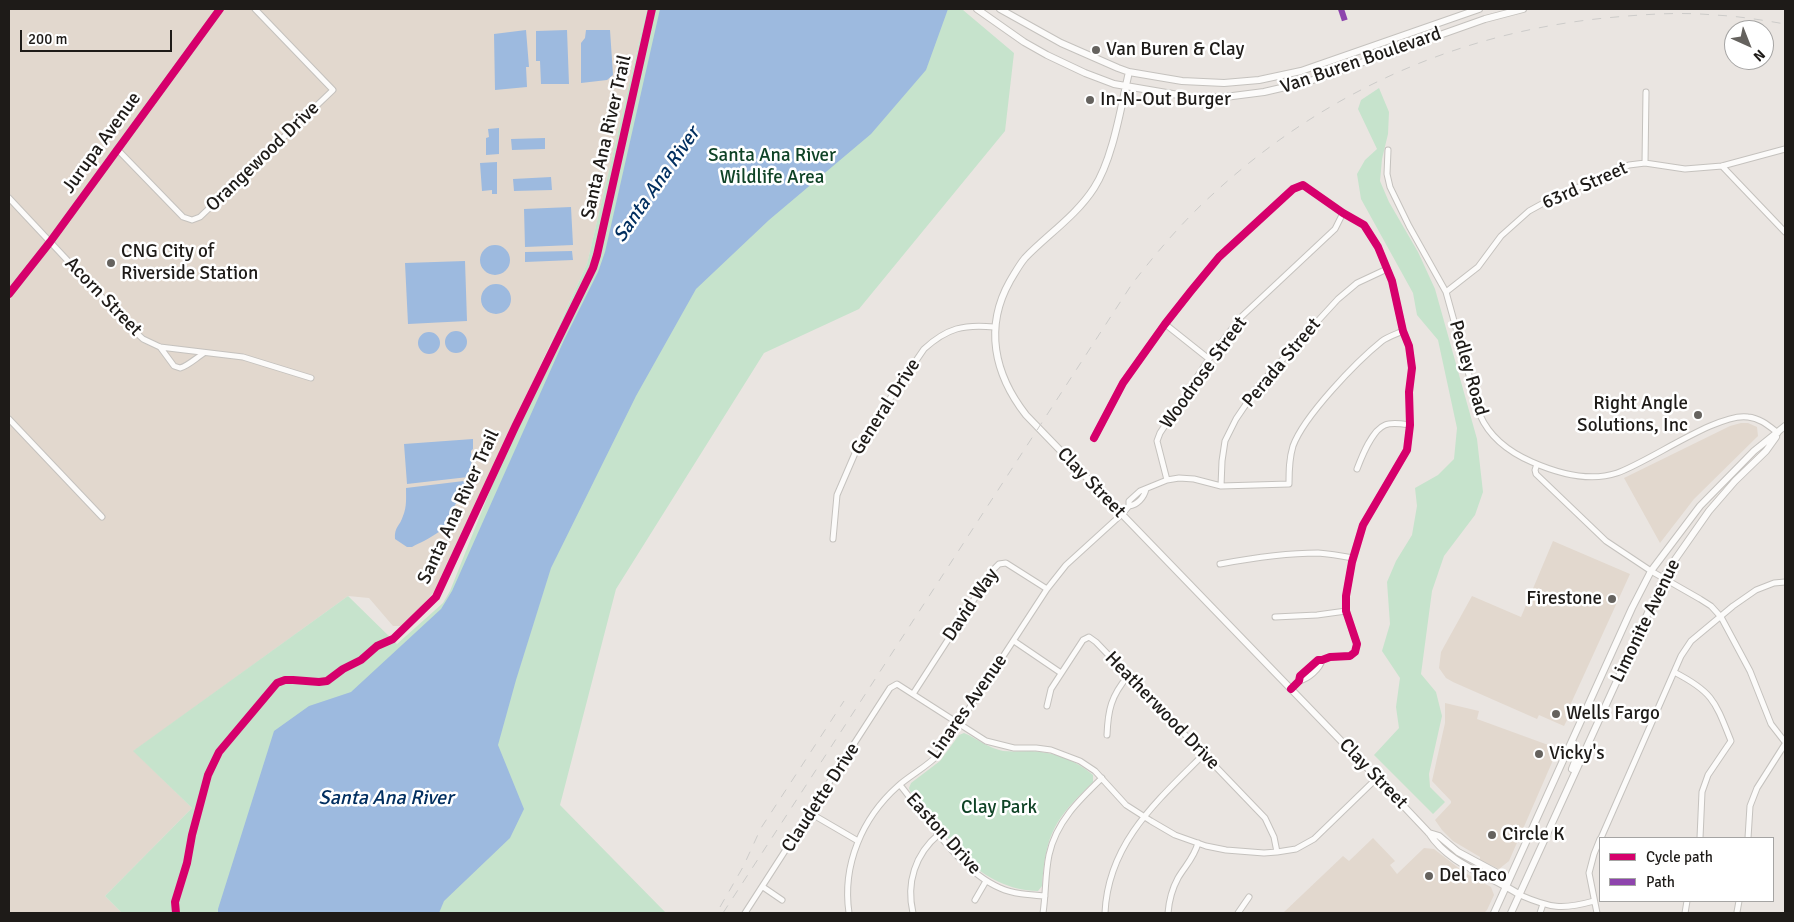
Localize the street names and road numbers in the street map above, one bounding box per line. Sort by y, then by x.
street label: Van Buren Boulevard [1278,23,1444,99]
street label: Santa Ana River Trail [577,53,637,221]
street label: Jurupa Avenue [58,88,146,198]
street label: Orangewood Drive [202,97,324,217]
street label: 63rd Street [1539,157,1631,215]
street label: Acorn Street [60,253,146,341]
street label: Woodrose Street [1156,312,1252,434]
street label: Perada Street [1238,314,1326,412]
street label: Pedley Road [1444,318,1492,418]
street label: General Drive [846,355,926,459]
street label: Santa Ana River Trail [413,426,505,588]
street label: Clay Street [1052,443,1130,523]
street label: Limonite Avenue [1606,555,1686,687]
street label: David Way [938,564,1004,646]
street label: Heatherwood Drive [1100,647,1224,775]
street label: Linares Avenue [923,650,1013,764]
street label: Clay Street [1334,734,1412,814]
street label: Claudette Drive [777,739,865,857]
street label: Easton Drive [900,788,986,880]

